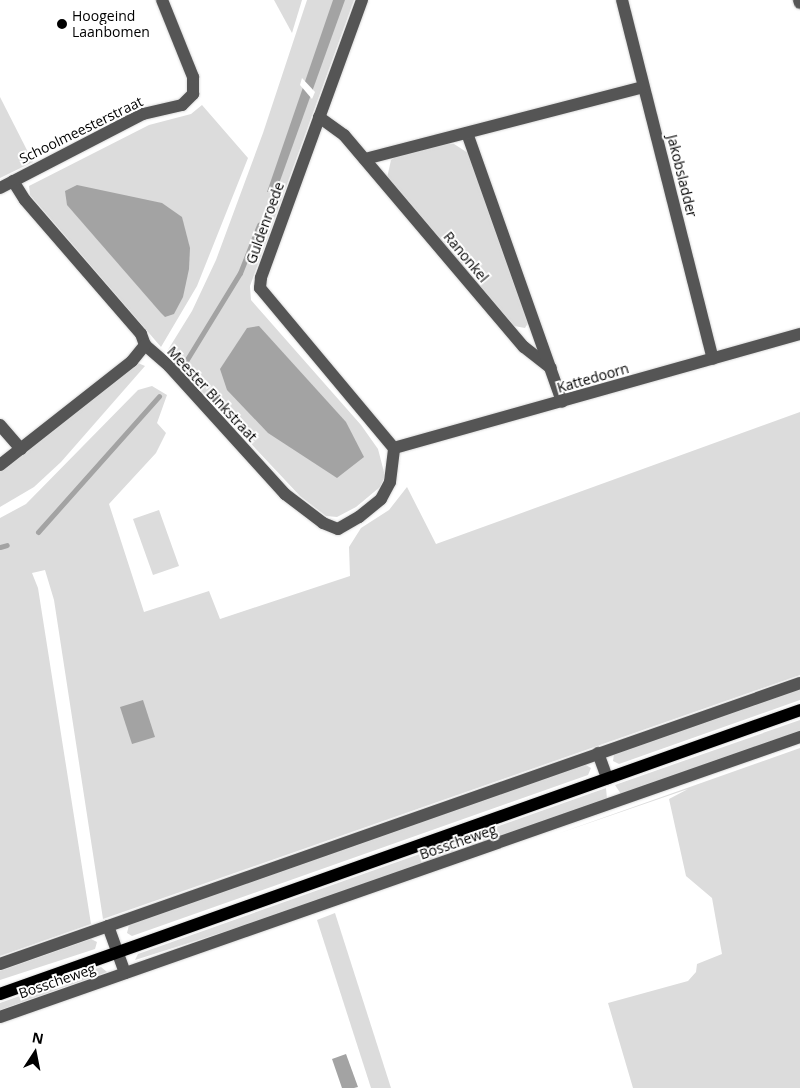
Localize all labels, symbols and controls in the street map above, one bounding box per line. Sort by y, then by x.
place label: Hoogeind Laanbomen [72,8,150,40]
marker: Hoogeind Laanbomen [56,18,68,30]
street label: Schoolmeesterstraat [17,93,145,167]
street label: Jakobsladder [664,133,700,219]
street label: Guldenroede [242,180,288,266]
street label: Ranonkel [440,228,492,286]
street label: Meester Binkstraat [164,343,260,445]
street label: Kattedoorn [555,360,631,396]
street label: Bosscheweg [417,821,499,863]
street label: Bosscheweg [16,960,98,1002]
text: N [31,1027,45,1048]
north arrow [10,1028,60,1078]

